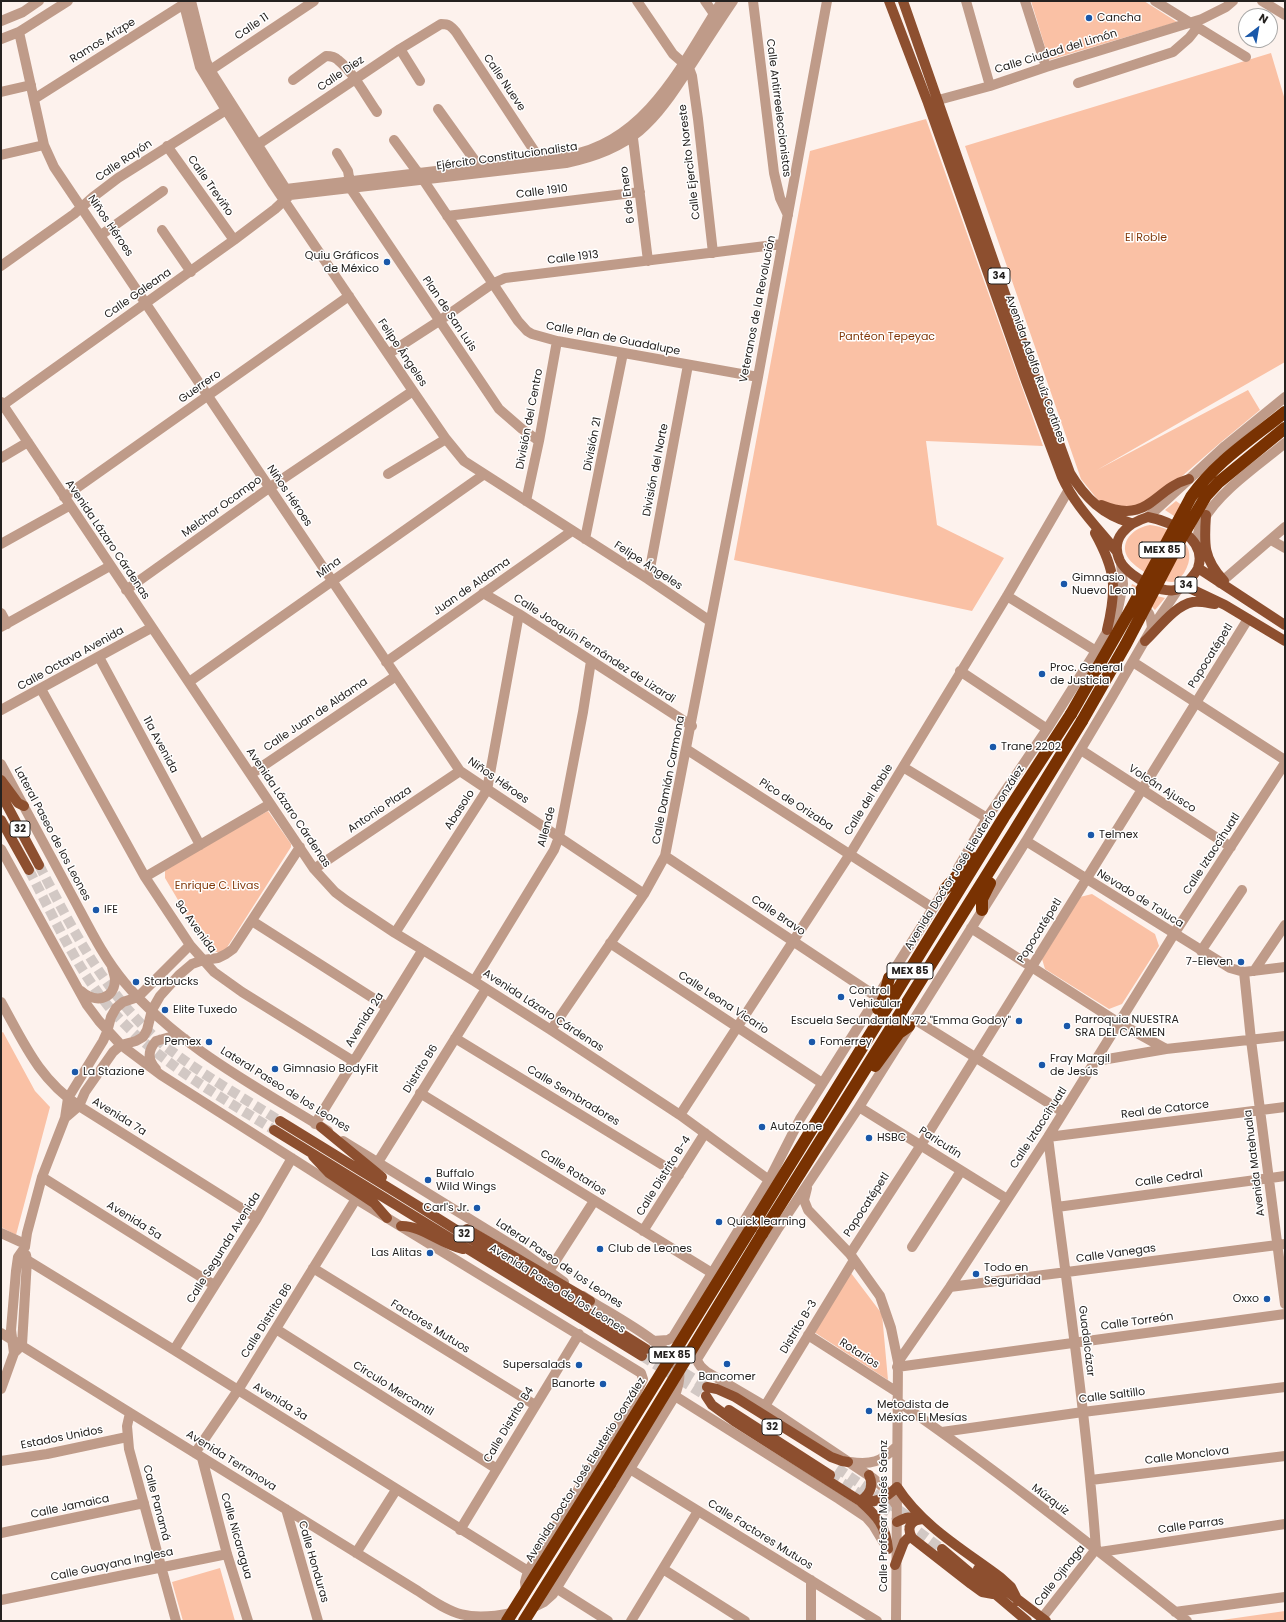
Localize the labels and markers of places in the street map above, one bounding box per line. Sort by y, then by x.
place label: Cancha [1097,11,1141,25]
marker: Cancha [1084,13,1094,23]
place label: Quiu Gráficos de México [305,249,379,275]
marker: Quiu Gráficos de México [382,257,392,267]
place label: Gimnasio Nuevo Leon [1072,571,1135,597]
marker: Gimnasio Nuevo Leon [1059,579,1069,589]
place label: Proc. General de Justicia [1050,661,1123,687]
marker: Proc. General de Justicia [1037,669,1047,679]
place label: Trane 2202 [1001,740,1061,754]
marker: Trane 2202 [988,742,998,752]
place label: Telmex [1099,828,1138,842]
marker: Telmex [1086,830,1096,840]
place label: IFE [104,903,118,917]
marker: IFE [91,905,101,915]
place label: 7-Eleven [1186,955,1233,969]
marker: 7-Eleven [1236,957,1246,967]
place label: Starbucks [144,975,199,989]
marker: Starbucks [131,977,141,987]
place label: Control Vehicular [849,984,901,1010]
marker: Control Vehicular [836,992,846,1002]
place label: Elite Tuxedo [173,1003,237,1017]
marker: Elite Tuxedo [160,1005,170,1015]
place label: Parroquia NUESTRA SRA DEL CARMEN [1075,1013,1179,1039]
place label: Escuela Secundaria N°72 "Emma Godoy" [791,1014,1011,1028]
marker: Escuela Secundaria N°72 "Emma Godoy" [1014,1016,1024,1026]
marker: Parroquia NUESTRA SRA DEL CARMEN [1062,1021,1072,1031]
place label: Pemex [164,1035,201,1049]
place label: Fomerrey [820,1035,872,1049]
marker: Pemex [204,1037,214,1047]
marker: Fomerrey [807,1037,817,1047]
place label: Fray Margil de Jesús [1050,1052,1110,1078]
marker: Fray Margil de Jesús [1037,1060,1047,1070]
place label: Gimnasio BodyFit [283,1062,378,1076]
marker: Gimnasio BodyFit [270,1064,280,1074]
place label: La Stazione [83,1065,145,1079]
marker: La Stazione [70,1067,80,1077]
place label: AutoZone [770,1120,822,1134]
marker: AutoZone [757,1122,767,1132]
place label: HSBC [877,1131,906,1145]
marker: HSBC [864,1133,874,1143]
place label: Buffalo Wild Wings [436,1167,496,1193]
marker: Buffalo Wild Wings [423,1175,433,1185]
place label: Carl's Jr. [424,1201,469,1215]
marker: Carl's Jr. [472,1203,482,1213]
place label: Quick learning [727,1215,806,1229]
marker: Quick learning [714,1217,724,1227]
place label: Club de Leones [608,1242,692,1256]
marker: Club de Leones [595,1244,605,1254]
place label: Las Alitas [371,1246,422,1260]
marker: Las Alitas [425,1248,435,1258]
place label: Todo en Seguridad [984,1261,1041,1287]
marker: Todo en Seguridad [971,1269,981,1279]
place label: Oxxo [1233,1292,1259,1306]
marker: Oxxo [1262,1294,1272,1304]
place label: Supersalads [503,1358,571,1372]
marker: Bancomer [722,1359,732,1369]
marker: Supersalads [574,1360,584,1370]
place label: Bancomer [698,1370,756,1384]
place label: Banorte [552,1377,595,1391]
marker: Banorte [598,1379,608,1389]
place label: Metodista de México El Mesías [877,1398,967,1424]
marker: Metodista de México El Mesías [864,1406,874,1416]

